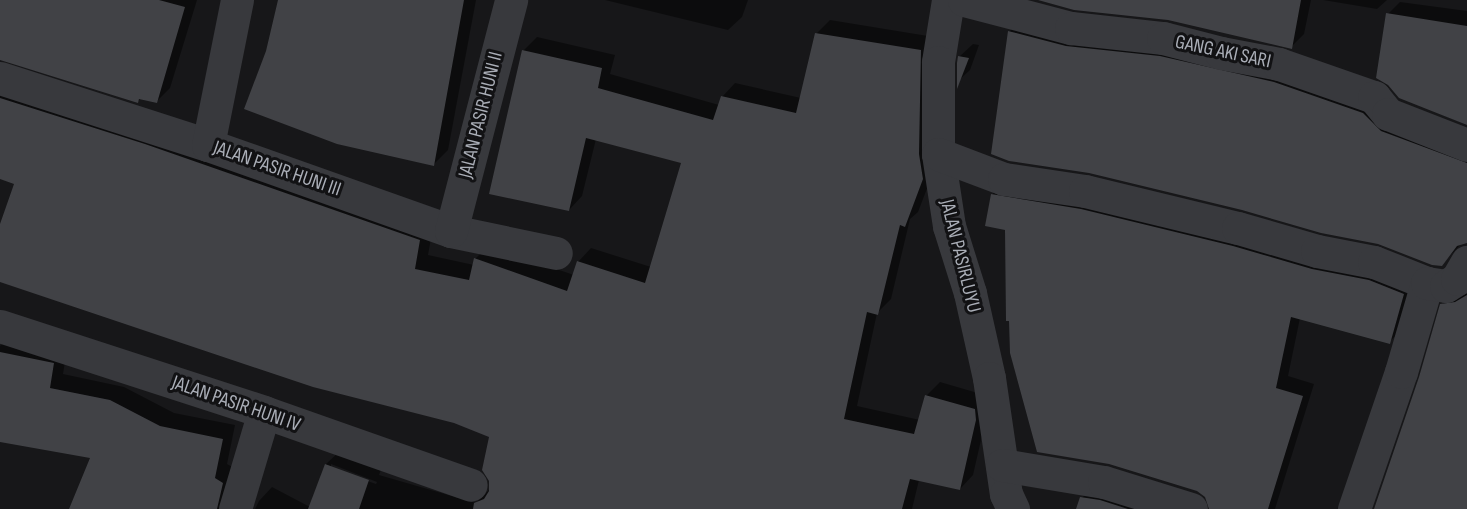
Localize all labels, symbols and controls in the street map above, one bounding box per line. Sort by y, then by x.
street label: GANG AKI SARI [1173,30,1273,74]
street label: JALAN PASIR HUNI II [454,49,508,181]
street label: JALAN PASIR HUNI III [210,136,344,202]
street label: JALAN PASIRLUYU [934,197,986,315]
street label: JALAN PASIR HUNI IV [169,371,303,437]

